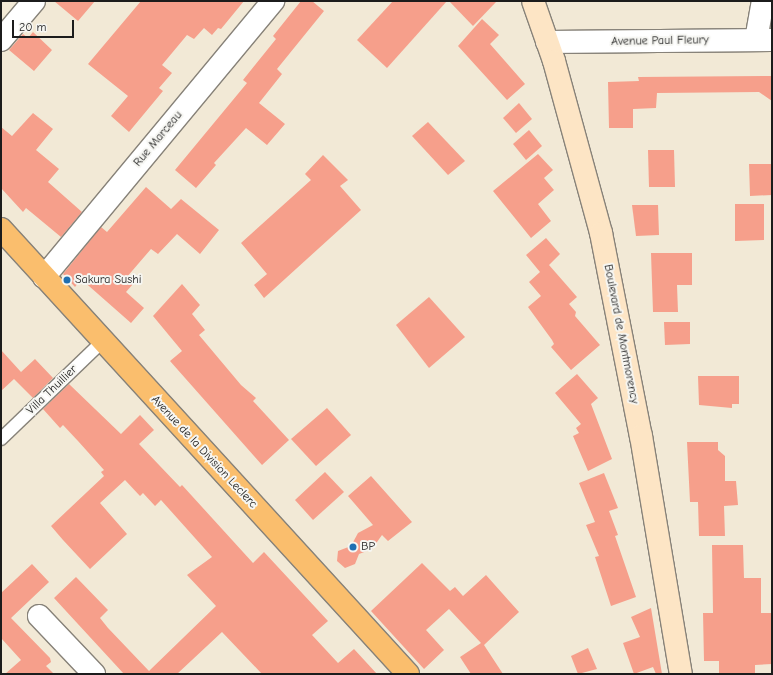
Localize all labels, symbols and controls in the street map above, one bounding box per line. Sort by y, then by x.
scale bar [14,12,76,38]
text: 20 m [19,20,47,34]
street label: Avenue Paul Fleury [611,33,709,49]
street label: Rue Marceau [131,108,185,170]
street label: Boulevard de Montmorency [600,263,642,405]
place label: Sakura Sushi [75,273,141,287]
marker: Sakura Sushi [62,275,72,285]
street label: Villa Thuillier [24,362,80,418]
street label: Avenue de la Division Leclerc [148,393,260,511]
place label: BP [361,540,375,554]
marker: BP [348,542,358,552]

